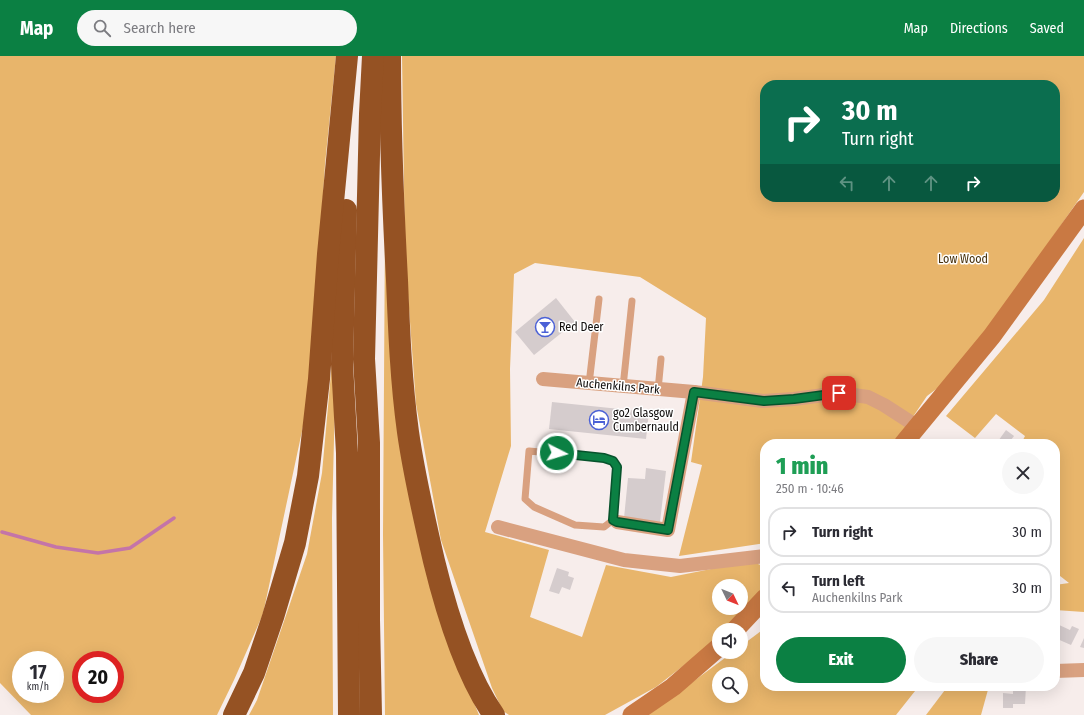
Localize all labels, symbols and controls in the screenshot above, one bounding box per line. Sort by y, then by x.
search box [77,10,357,46]
text: Map [20,17,53,40]
icon: search [91,17,113,39]
text: Search here [123,19,196,37]
text: Map [904,20,928,37]
text: Directions [950,20,1008,37]
text: Saved [1030,20,1064,37]
text: 30 m [842,94,898,127]
icon: right [776,96,828,148]
text: Turn right [842,128,914,150]
icon: left [836,172,858,194]
icon: ahead [878,172,900,194]
icon: ahead [920,172,942,194]
icon: right [962,172,984,194]
park label: Low Wood [938,252,988,266]
bar icon: Red Deer [534,316,556,338]
place label: Red Deer [559,320,604,334]
street label: Auchenkilns Park [576,375,661,397]
pin [822,376,856,410]
icon: arrive [828,382,850,404]
place label: go2 Glasgow Cumbernauld [613,406,679,434]
hotel icon: go2 Glasgow Cumbernauld [588,409,610,431]
position arrow [536,432,578,474]
text: 1 min [776,452,828,480]
button: close [1002,452,1044,494]
text: 250 m · 10:46 [776,481,844,496]
icon: right [778,521,800,543]
text: Turn right [812,523,873,541]
text: 30 m [1012,523,1042,541]
text: Turn left [812,572,865,590]
icon: left [778,577,800,599]
north arrow [712,579,748,615]
map controls [712,579,748,703]
text: 30 m [1012,579,1042,597]
text: Auchenkilns Park [812,590,903,605]
button: sound [712,623,748,659]
button: Exit [776,637,906,683]
button: Share [914,637,1044,683]
speed limit sign: 20 [72,651,124,703]
text: 17 [30,660,46,684]
button: search [712,667,748,703]
text: km/h [27,681,49,693]

